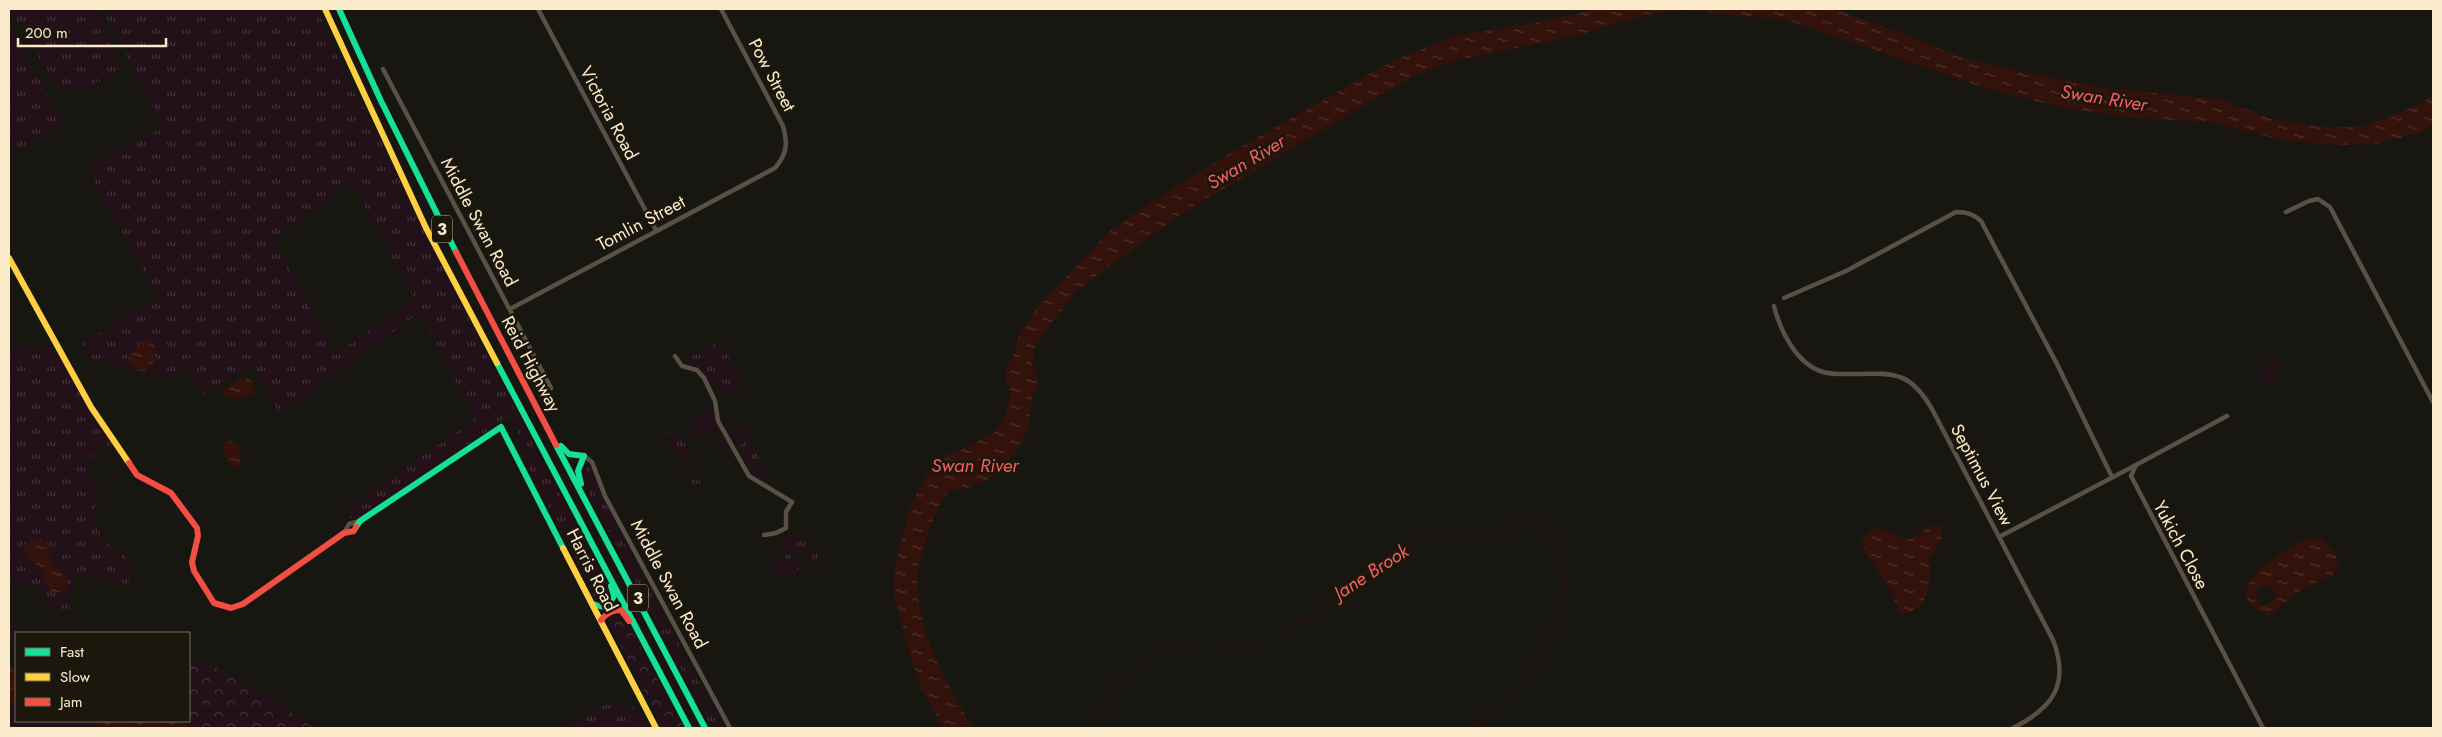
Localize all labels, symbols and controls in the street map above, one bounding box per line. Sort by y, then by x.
scale bar [18,15,165,47]
text: 200 m [25,22,68,44]
street label: Pow Street [742,34,802,117]
street label: Victoria Road [573,61,645,165]
water label: Swan River [2059,78,2151,118]
water label: Swan River [1202,127,1292,196]
street label: Middle Swan Road [434,153,524,291]
street label: Tomlin Street [592,188,691,257]
road number: 3 [432,215,452,242]
street label: Reid Highway [495,311,567,417]
street label: Septimus View [1944,419,2020,531]
water label: Swan River [931,452,1020,479]
street label: Yukich Close [2147,496,2215,594]
street label: Middle Swan Road [624,515,714,653]
street label: Harris Road [560,524,624,616]
water label: Jane Brook [1325,537,1414,608]
road number: 3 [628,584,648,612]
legend [15,632,190,722]
text: Fast [60,641,84,663]
text: Slow [60,666,91,688]
text: Jam [58,691,83,713]

